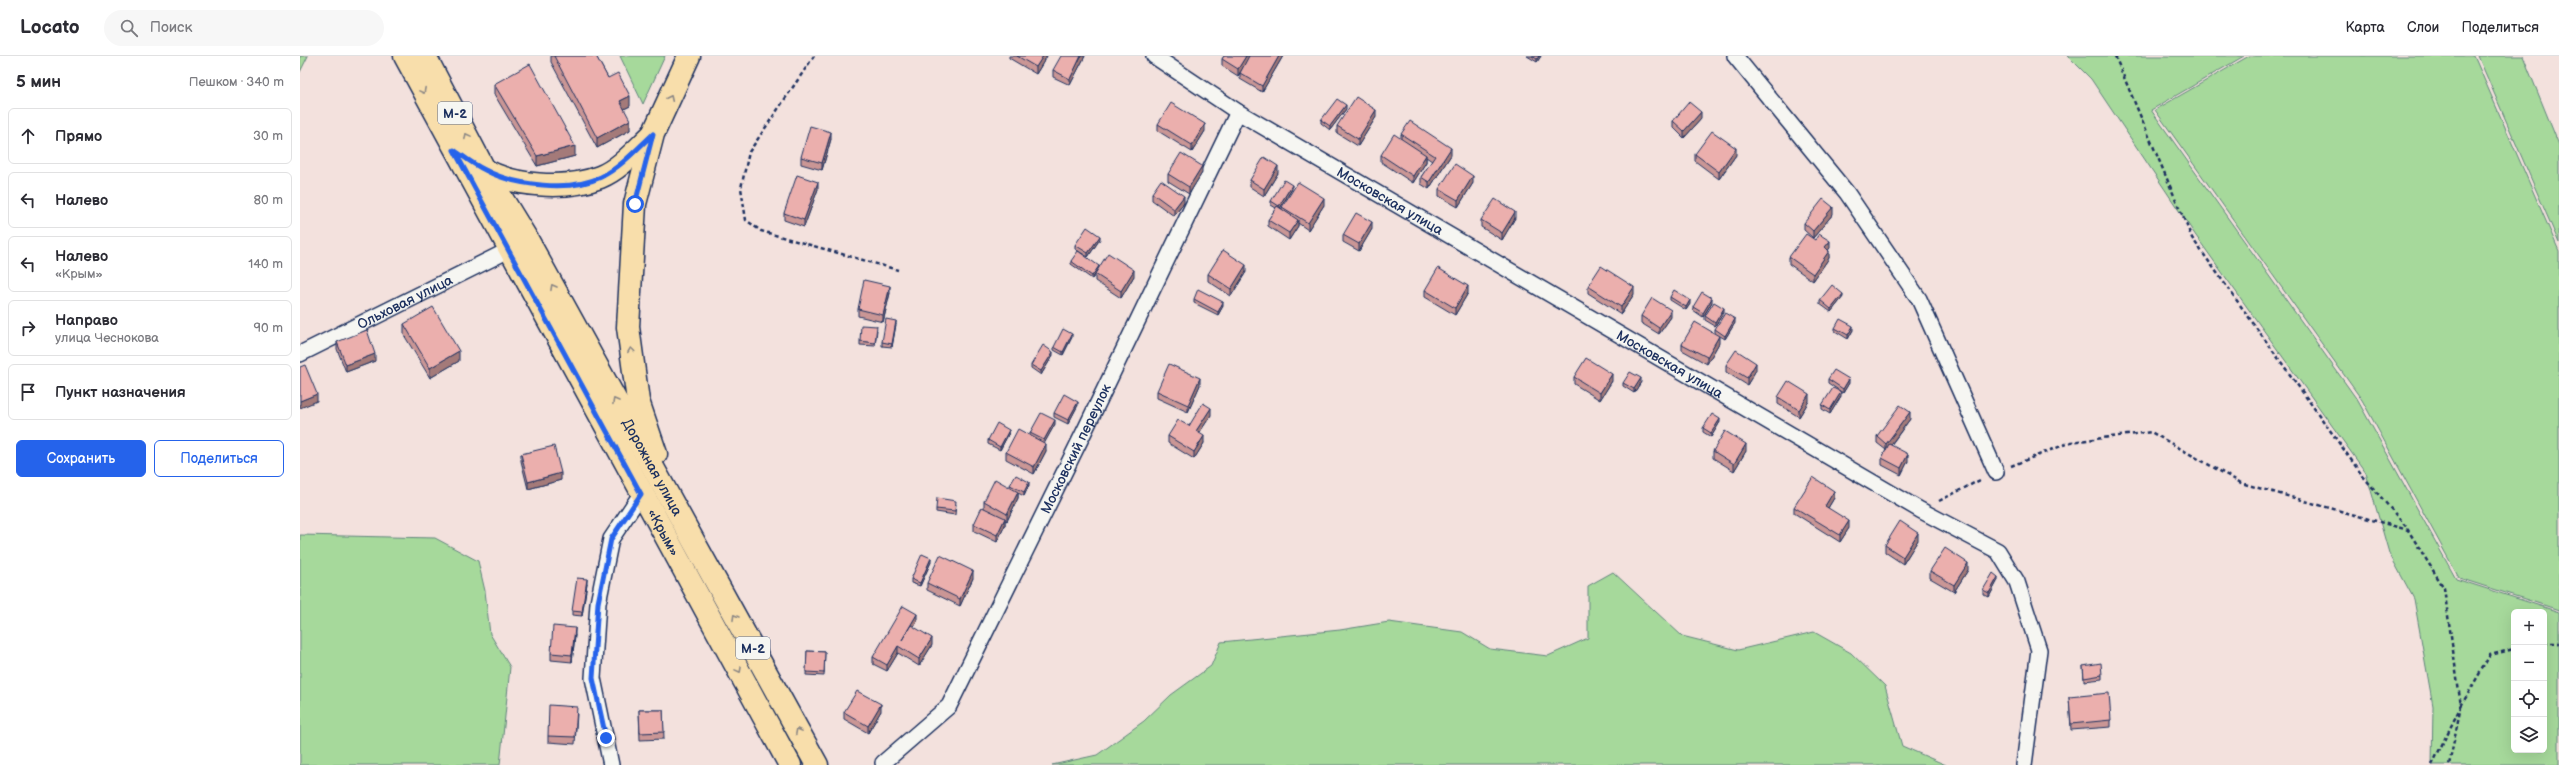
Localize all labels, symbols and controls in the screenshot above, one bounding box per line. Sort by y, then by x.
search box [104,10,384,46]
text: Locato [20,16,80,39]
icon: search [118,17,140,39]
text: Поиск [150,18,192,37]
text: Карта [2345,19,2385,36]
text: Слои [2407,19,2439,36]
text: Поделиться [2461,19,2539,36]
text: 5 мин [16,72,61,92]
text: Пешком · 340 m [189,74,284,90]
one-way arrow [418,86,425,94]
one-way arrow [665,95,673,103]
road number: М-2 [438,102,472,124]
icon: ahead [17,125,39,147]
text: Прямо [55,127,102,146]
text: 30 m [253,128,283,144]
one-way arrow [465,133,472,140]
street label: Московская улица [1333,163,1447,239]
icon: left [17,189,39,211]
text: Налево [55,191,108,210]
text: 80 m [254,192,283,208]
route start [626,195,644,213]
text: Налево [55,247,108,266]
icon: left [17,253,39,275]
text: 140 m [248,256,283,272]
text: «Крым» [55,266,103,282]
street label: Ольховая улица [354,271,456,333]
one-way arrow [550,284,557,291]
text: Направо [55,311,118,330]
icon: right [17,317,39,339]
text: 90 m [254,320,283,336]
street label: Московская улица [1613,327,1727,403]
text: улица Чеснокова [55,330,159,346]
one-way arrow [627,347,636,353]
icon: arrive [17,381,39,403]
street label: Московский переулок [1037,381,1115,517]
text: Пункт назначения [55,383,186,402]
one-way arrow [613,398,620,405]
street label: Дорожная улица [619,416,686,520]
button: Сохранить [16,440,146,477]
button: Поделиться [154,440,284,477]
street label: «Крым» [643,506,683,559]
map controls [2511,609,2547,753]
button: + [2511,609,2547,645]
one-way arrow [733,614,740,621]
road number: М-2 [736,637,770,659]
button: − [2511,645,2547,681]
one-way arrow [734,666,742,673]
button: locate [2511,681,2547,717]
button: layers [2511,717,2547,753]
one-way arrow [796,727,803,735]
route end [597,729,615,747]

